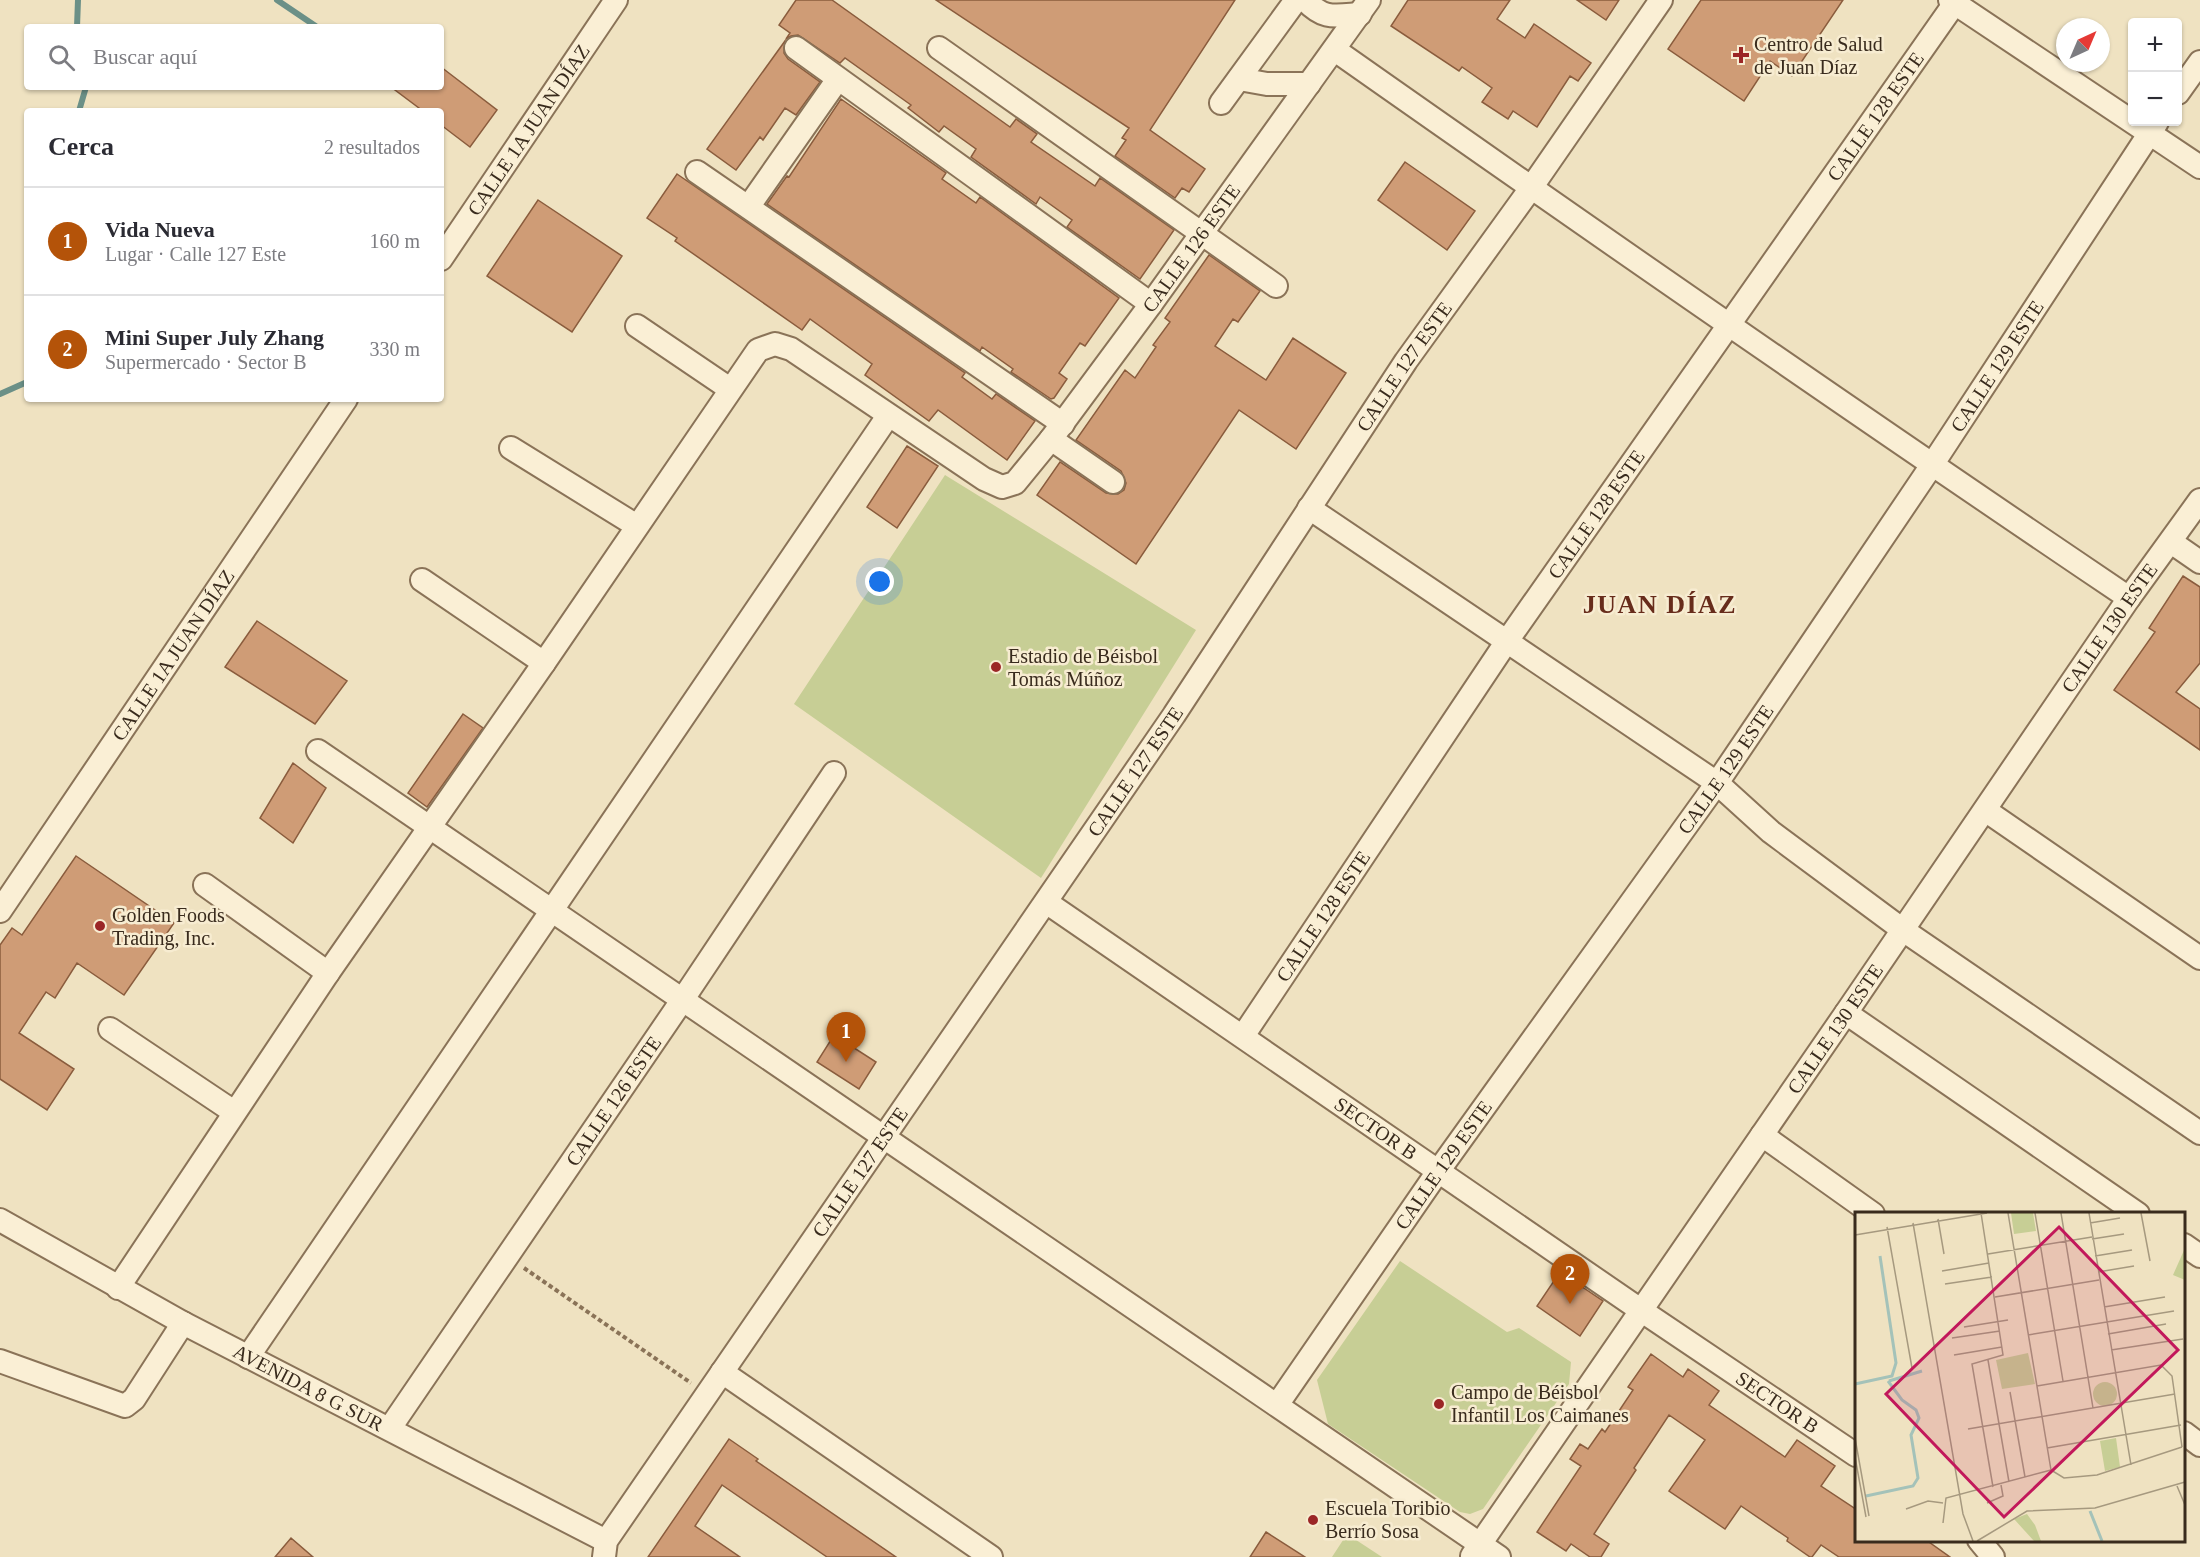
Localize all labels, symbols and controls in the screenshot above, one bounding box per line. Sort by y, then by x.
north arrow [2056,18,2110,72]
map controls [2128,18,2182,126]
button: + [2128,18,2182,72]
search box [24,24,444,90]
place label: Centro de Salud de Juan Díaz [1754,33,1883,78]
street label: CALLE 1A JUAN DÍAZ [463,40,594,219]
icon: search [45,41,78,74]
text: Buscar aquí [93,44,197,69]
marker: Centro de Salud de Juan Díaz [1732,46,1750,64]
street label: CALLE 128 ESTE [1823,48,1928,185]
button: − [2128,72,2182,126]
text: Cerca [48,132,114,161]
text: 2 resultados [324,136,420,158]
street label: CALLE 126 ESTE [1138,180,1244,316]
text: Vida Nueva [105,217,215,242]
text: 1 [63,230,73,252]
text: 160 m [369,230,420,252]
text: Lugar · Calle 127 Este [105,243,286,265]
street label: CALLE 129 ESTE [1946,296,2048,436]
street label: CALLE 127 ESTE [1352,298,1456,436]
text: Mini Super July Zhang [105,325,324,350]
text: 2 [63,338,73,360]
text: 330 m [369,338,420,360]
text: Supermercado · Sector B [105,351,307,373]
street label: CALLE 128 ESTE [1543,446,1649,583]
street label: CALLE 130 ESTE [2057,559,2162,697]
street label: CALLE 1A JUAN DÍAZ [107,565,239,745]
your location [865,567,894,596]
district label: JUAN DÍAZ [1583,590,1737,619]
place label: Estadio de Béisbol Tomás Múñoz [1008,645,1158,690]
marker: Estadio de Béisbol Tomás Múñoz [989,660,1003,674]
street label: CALLE 129 ESTE [1673,700,1778,838]
street label: CALLE 127 ESTE [1083,703,1187,840]
street label: CALLE 128 ESTE [1272,847,1374,986]
place label: Golden Foods Trading, Inc. [112,904,225,950]
marker: Golden Foods Trading, Inc. [93,919,107,933]
street label: CALLE 130 ESTE [1783,960,1887,1098]
pin: 1 [826,1012,866,1062]
street label: CALLE 126 ESTE [561,1032,665,1170]
street label: SECTOR B [1331,1092,1421,1164]
street label: CALLE 129 ESTE [1390,1096,1496,1234]
street label: CALLE 127 ESTE [808,1103,912,1241]
inset map [1855,1212,2185,1542]
pin: 2 [1550,1254,1590,1304]
street label: AVENIDA 8 G SUR [230,1340,388,1436]
street label: SECTOR B [1732,1367,1823,1438]
place label: Campo de Béisbol Infantil Los Caimanes [1451,1381,1629,1426]
marker: Campo de Béisbol Infantil Los Caimanes [1432,1397,1446,1411]
place label: Escuela Toribio Berrío Sosa [1325,1497,1450,1542]
marker: Escuela Toribio Berrío Sosa [1306,1513,1320,1527]

